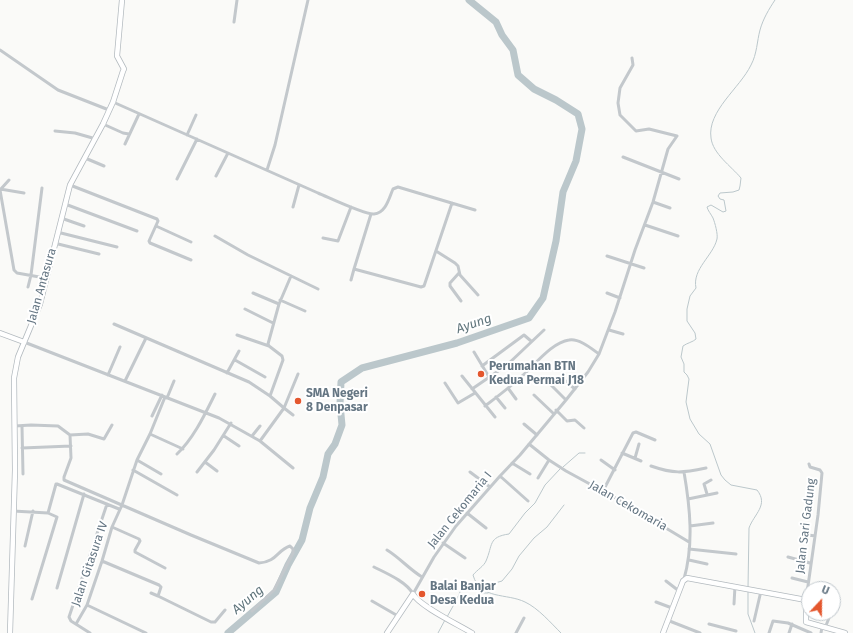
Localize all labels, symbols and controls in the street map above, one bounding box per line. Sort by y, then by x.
street label: Jalan Antasura [24,246,60,326]
water label: Ayung [454,311,494,337]
place label: Perumahan BTN Kedua Permai J18 [489,360,584,388]
marker: Perumahan BTN Kedua Permai J18 [476,369,486,379]
place label: SMA Negeri 8 Denpasar [306,387,368,415]
marker: SMA Negeri 8 Denpasar [293,396,303,406]
street label: Jalan Cekomaria I [425,469,495,551]
street label: Jalan Sari Gadung [793,477,819,575]
street label: Jalan Cekomaria [586,478,670,534]
street label: Jalan Gitasura IV [69,520,111,608]
place label: Balai Banjar Desa Kedua [430,580,496,608]
north arrow [801,581,841,621]
water label: Ayung [229,582,267,618]
text: U [820,583,831,598]
marker: Balai Banjar Desa Kedua [417,589,427,599]

